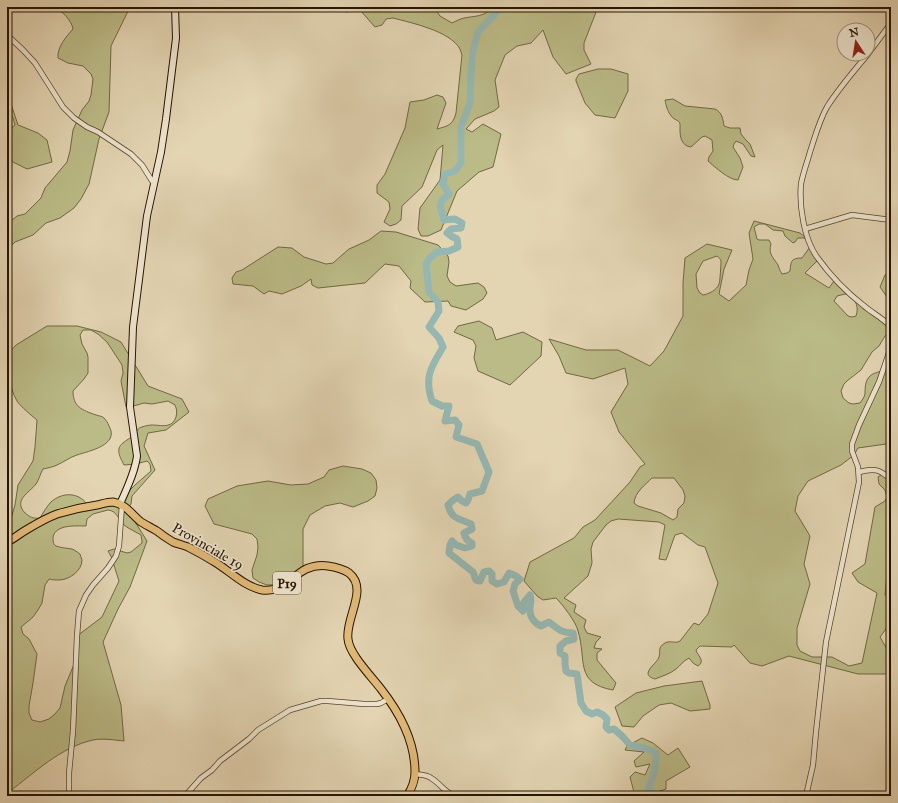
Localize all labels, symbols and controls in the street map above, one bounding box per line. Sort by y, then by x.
north arrow [836,22,876,62]
text: N [848,25,861,40]
street label: Provinciale 19 [169,519,246,574]
road number: P19 [273,572,301,594]

